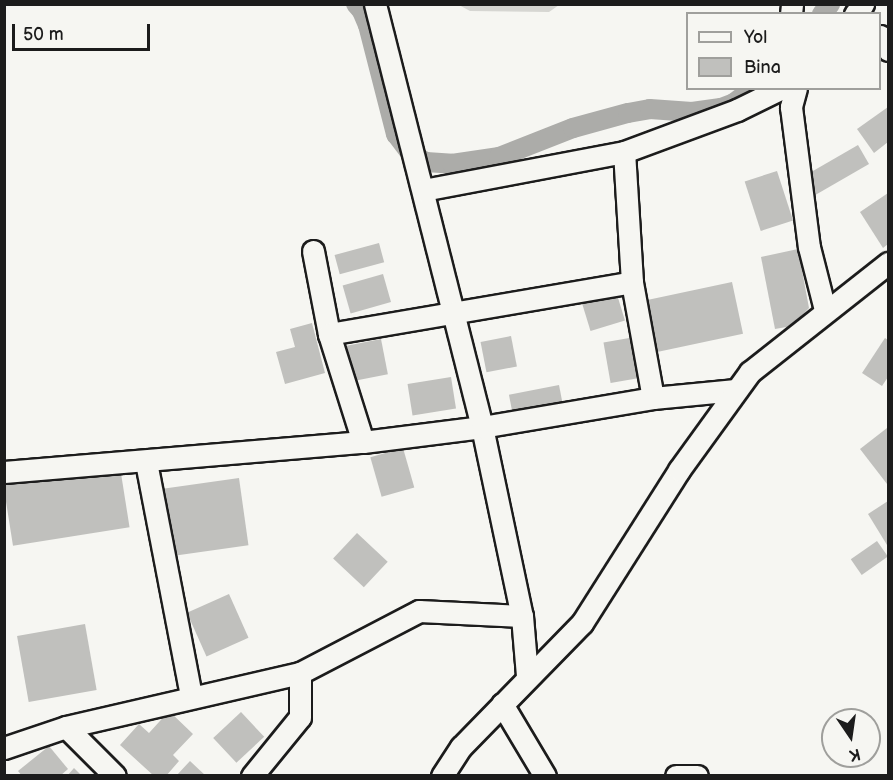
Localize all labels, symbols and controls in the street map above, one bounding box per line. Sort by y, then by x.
scale bar [15,12,153,50]
legend [686,12,881,90]
text: 50 m [23,24,64,45]
text: Yol [744,27,767,48]
text: Bina [744,57,781,78]
north arrow [821,708,881,768]
text: K [847,744,862,765]

